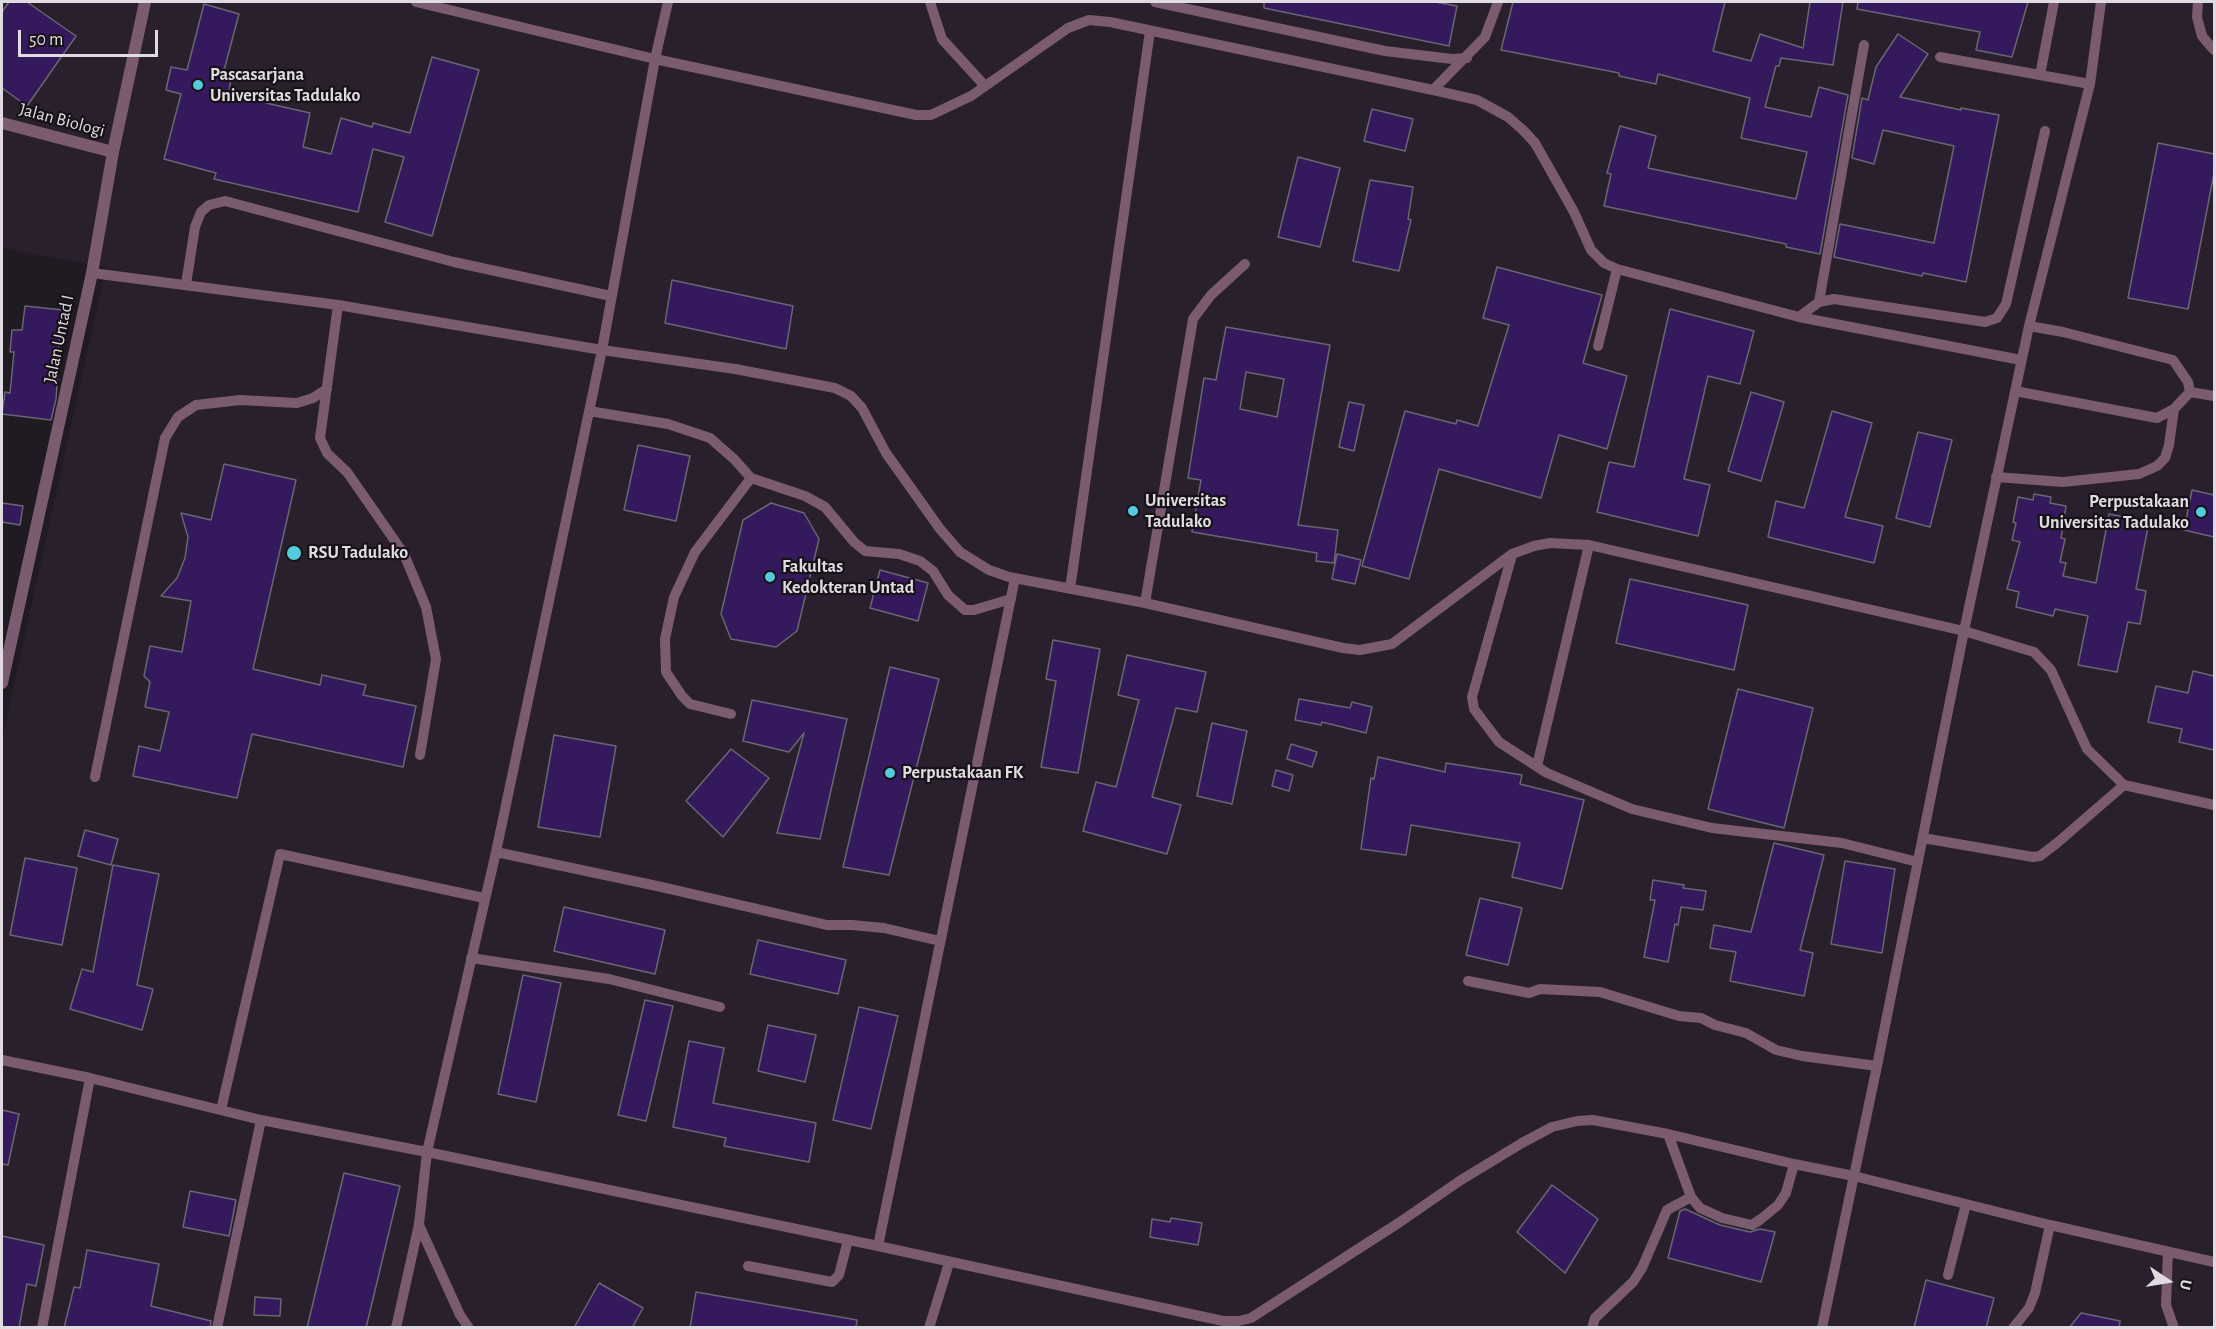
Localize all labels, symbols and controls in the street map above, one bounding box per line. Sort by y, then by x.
scale bar [21,18,160,56]
text: 50 m [29,31,63,49]
place label: Pascasarjana Universitas Tadulako [210,64,360,106]
marker: Pascasarjana Universitas Tadulako [191,78,205,92]
street label: Jalan Biologi [17,98,107,142]
street label: Jalan Untad I [39,293,79,385]
place label: Universitas Tadulako [1145,490,1226,532]
place label: Perpustakaan Universitas Tadulako [2039,491,2189,534]
marker: Universitas Tadulako [1126,504,1140,518]
marker: Perpustakaan Universitas Tadulako [2194,505,2208,519]
place label: RSU Tadulako [308,542,408,564]
marker: RSU Tadulako [285,544,303,562]
place label: Fakultas Kedokteran Untad [782,556,914,598]
marker: Fakultas Kedokteran Untad [763,570,777,584]
place label: Perpustakaan FK [902,762,1023,784]
marker: Perpustakaan FK [883,766,897,780]
north arrow [2138,1251,2198,1311]
text: U [2177,1278,2194,1291]

